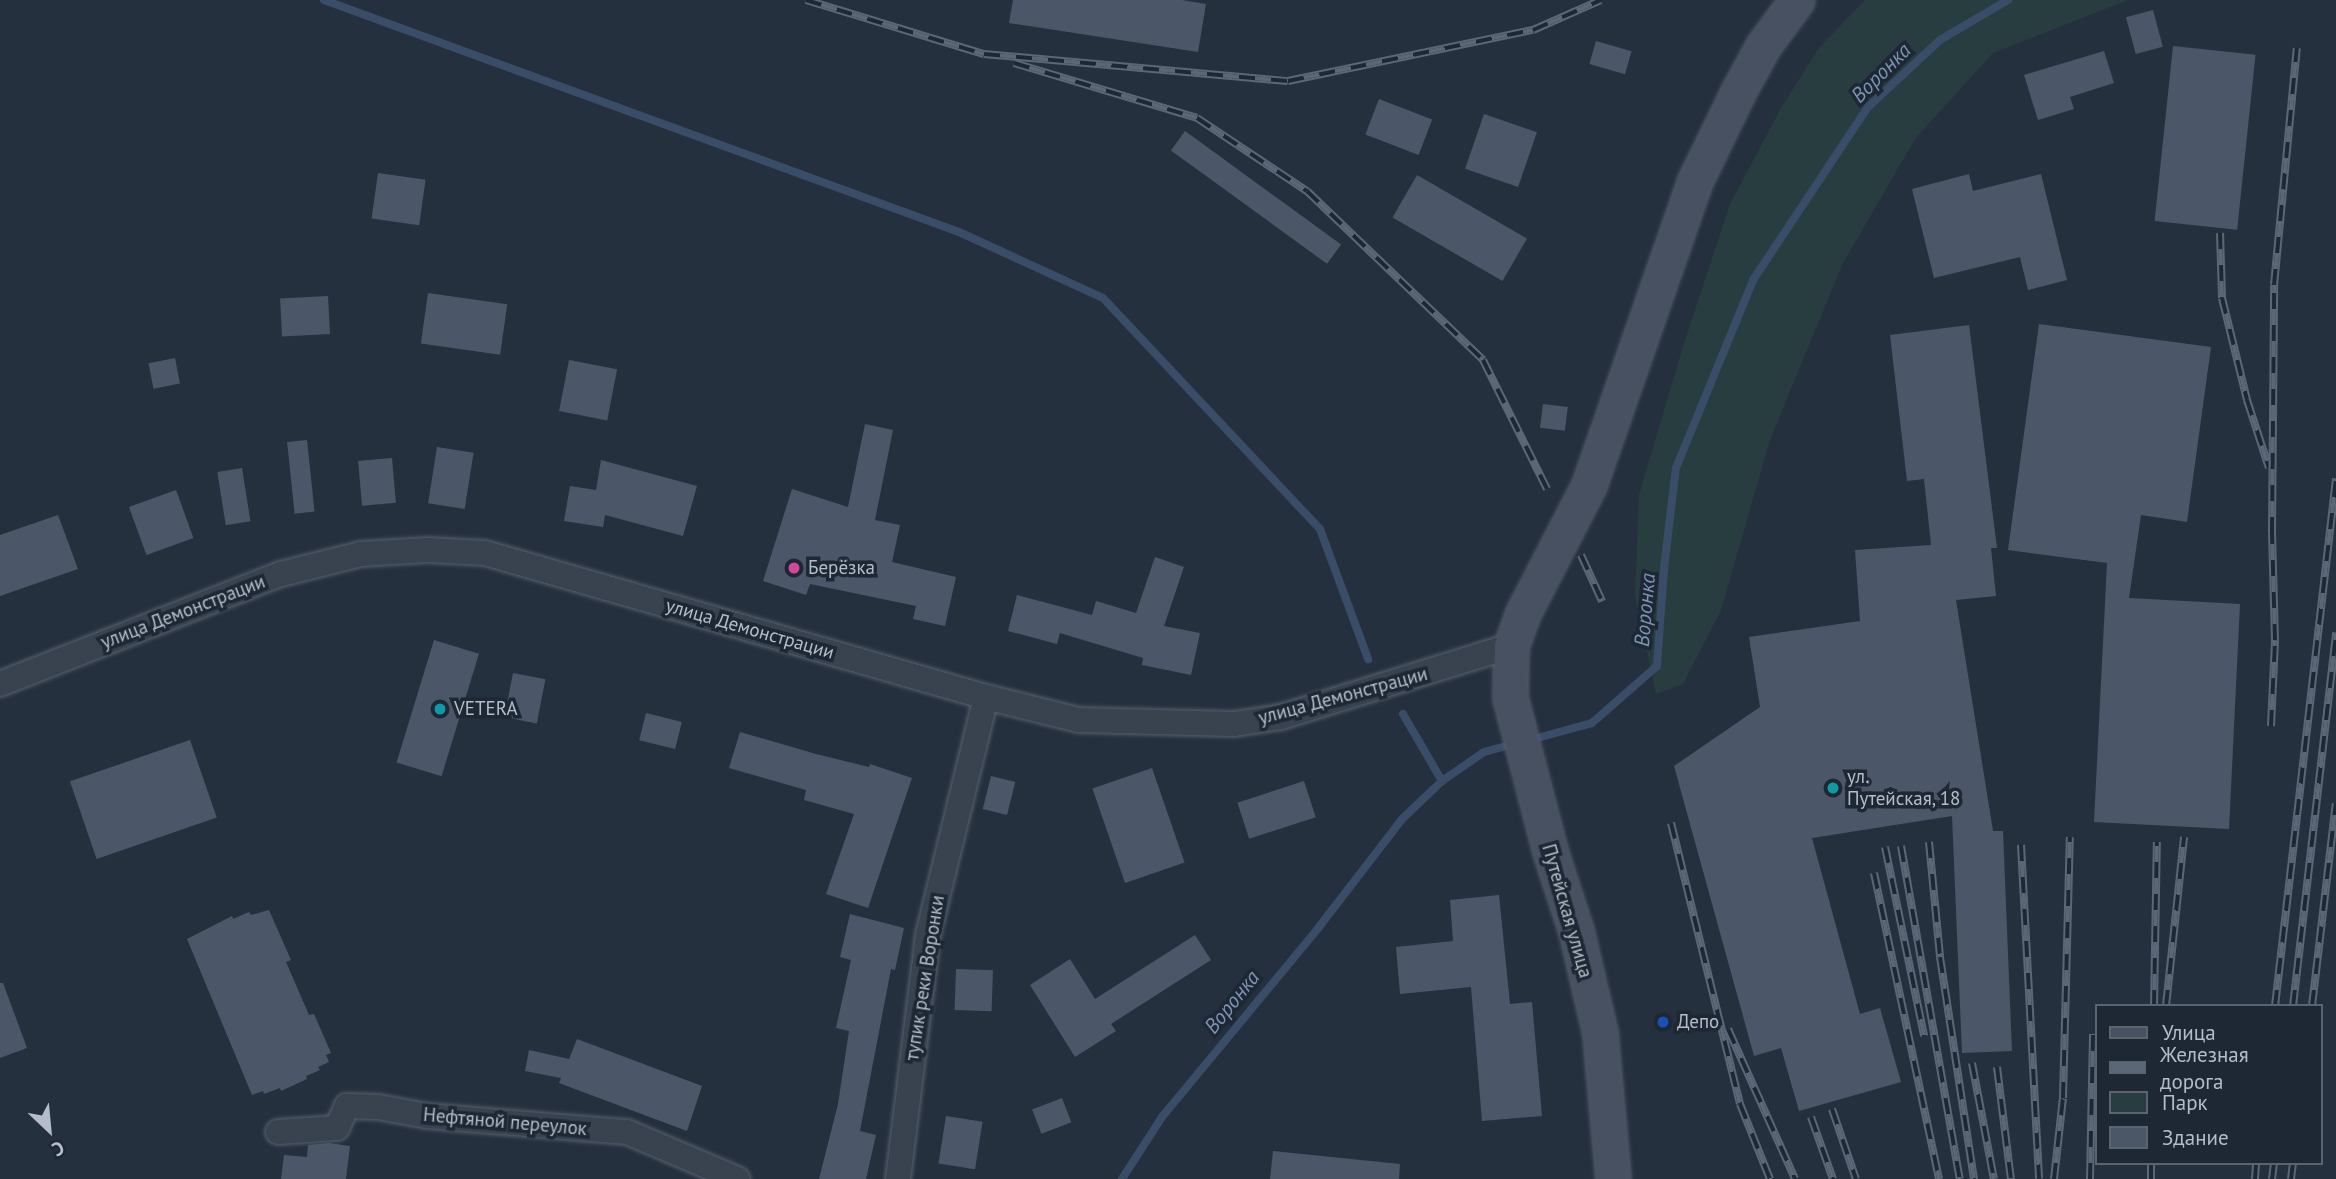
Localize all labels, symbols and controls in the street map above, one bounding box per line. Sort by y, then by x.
water label: Воронка [1846,38,1916,108]
place label: Берёзка [808,557,875,579]
marker: Берёзка [786,560,802,576]
street label: улица Демонстрации [97,570,269,654]
water label: Воронка [1629,572,1661,648]
street label: улица Демонстрации [663,594,837,664]
street label: улица Демонстрации [1256,662,1430,730]
place label: VETERA [454,698,518,720]
marker: VETERA [432,701,448,717]
place label: ул. Путейская, 18 [1847,766,1962,810]
marker: ул. Путейская, 18 [1825,780,1841,796]
street label: Путейская улица [1537,841,1597,981]
street label: тупик реки Воронки [901,894,949,1062]
water label: Воронка [1199,965,1265,1039]
legend [2094,1004,2322,1165]
place label: Депо [1677,1011,1719,1033]
marker: Депо [1655,1014,1671,1030]
text: Улица [2162,1019,2216,1046]
text: Железная дорога [2160,1041,2249,1095]
text: Парк [2162,1089,2208,1116]
north arrow [14,1095,84,1165]
street label: Нефтяной переулок [422,1103,588,1141]
text: Здание [2162,1124,2229,1151]
text: С [48,1136,68,1162]

